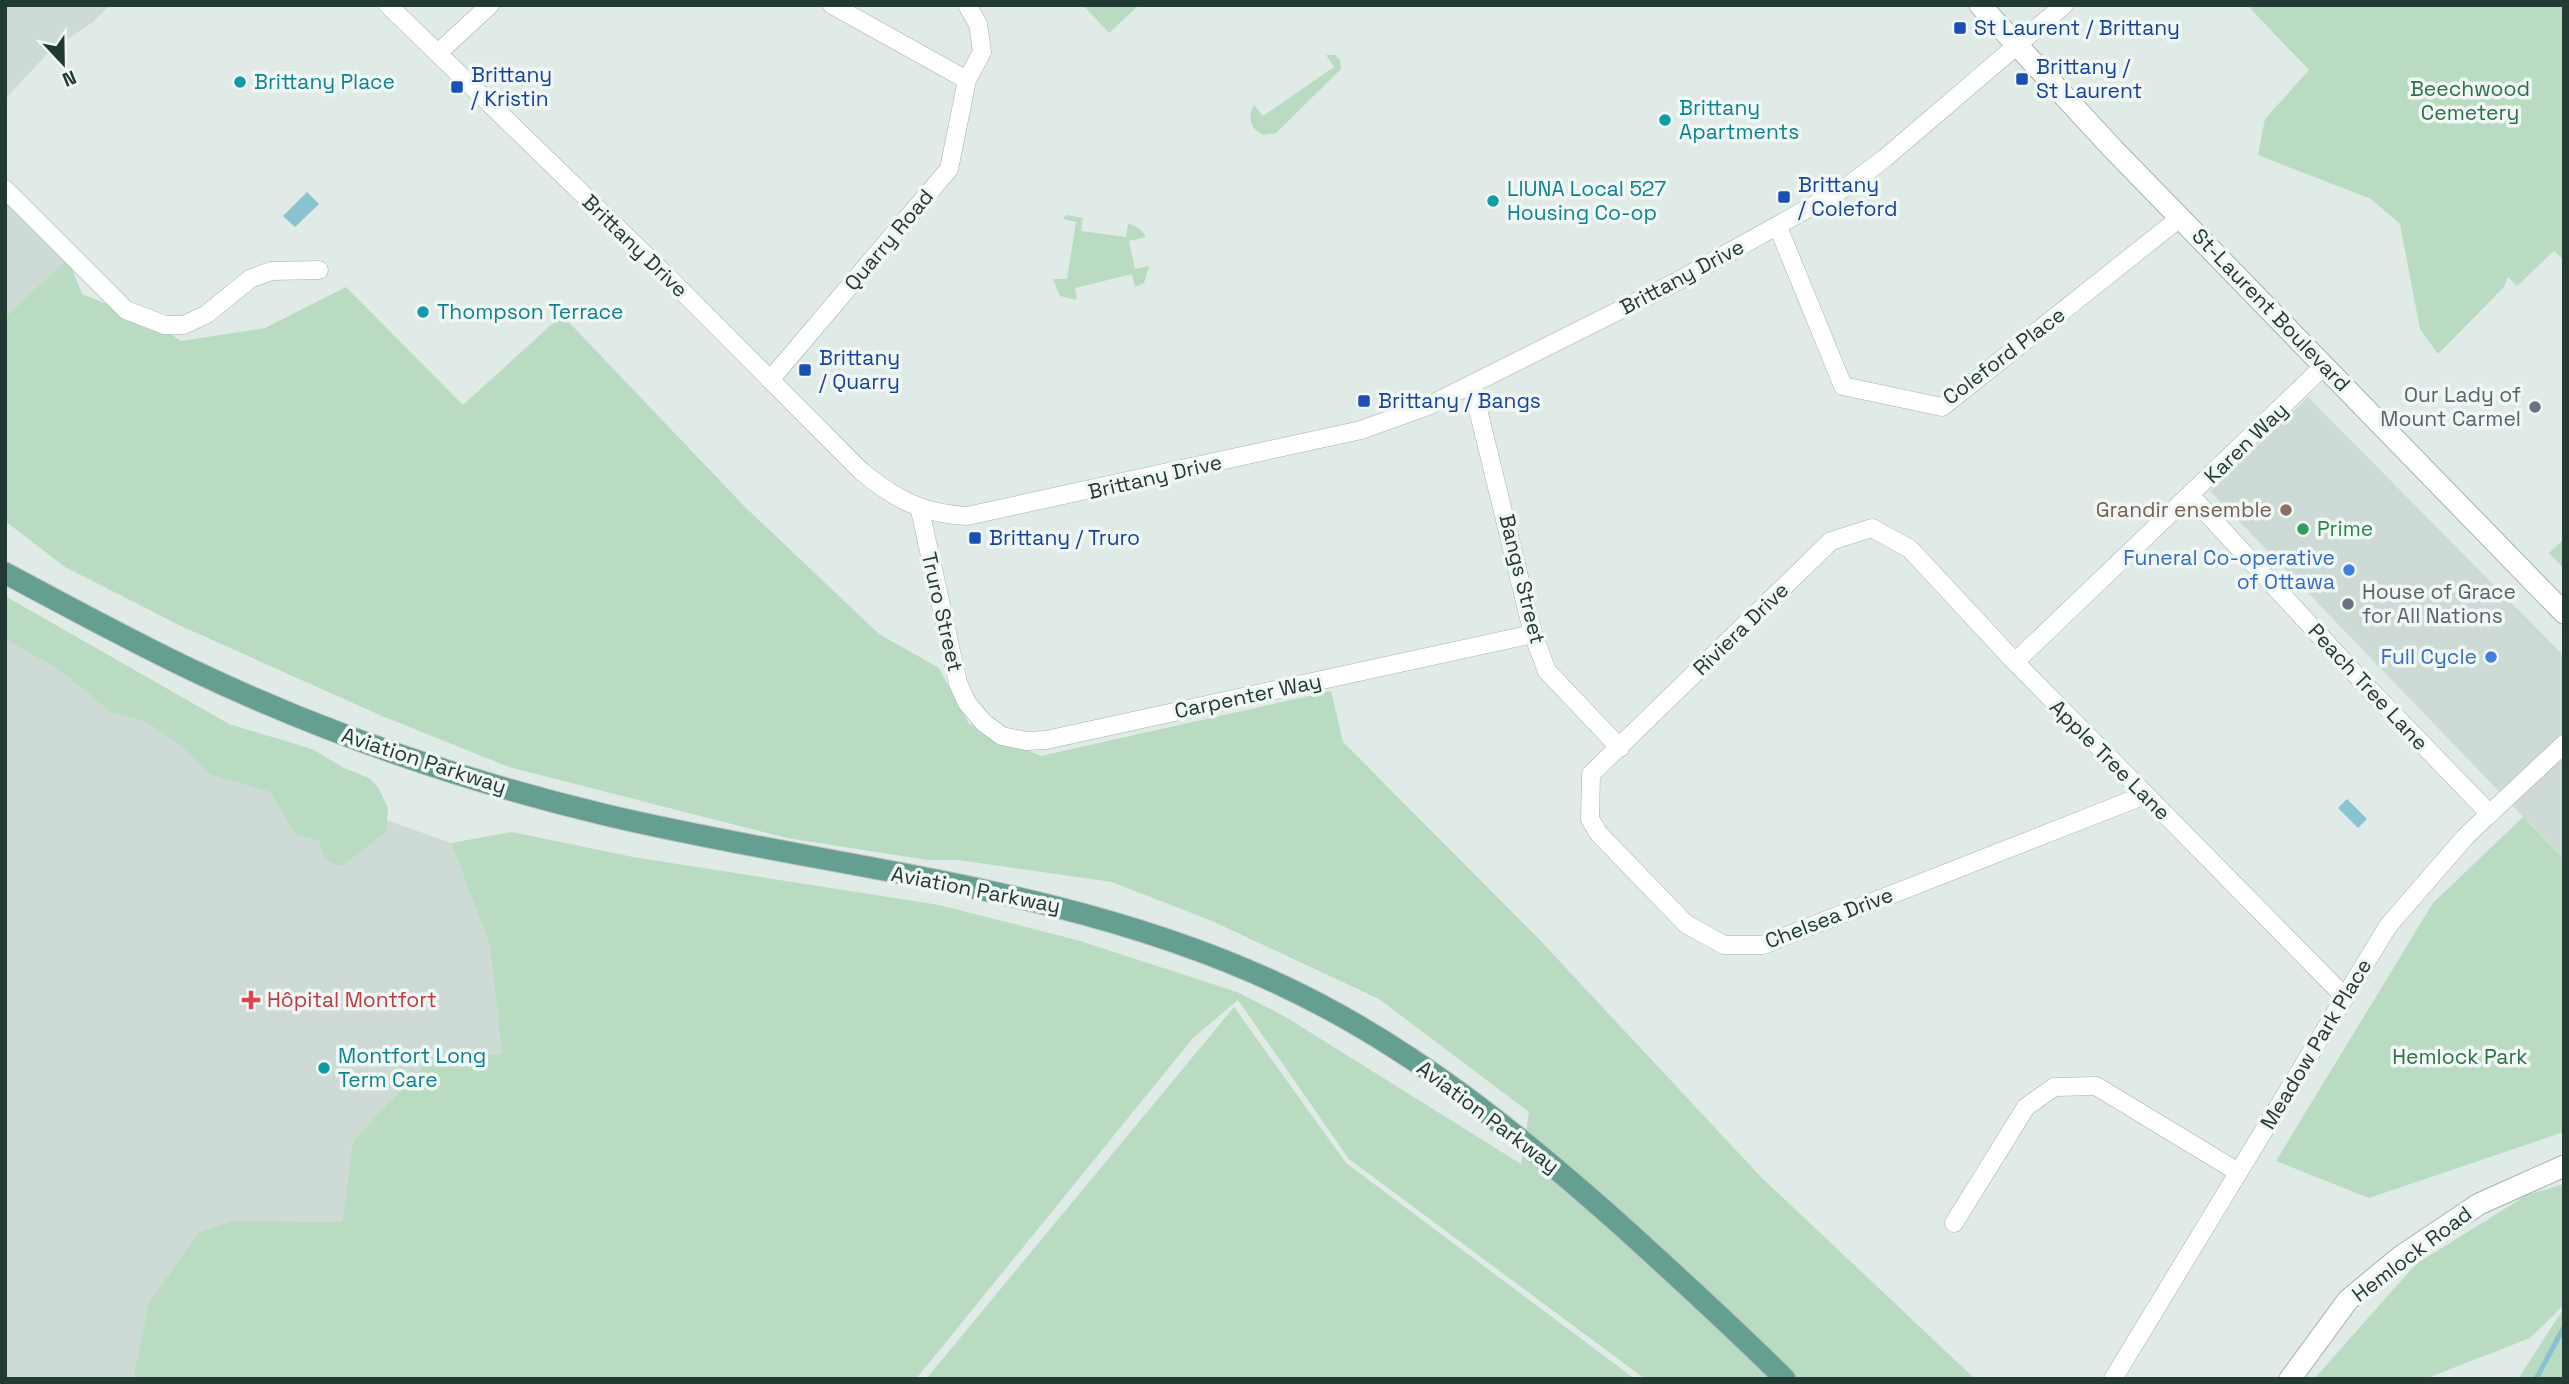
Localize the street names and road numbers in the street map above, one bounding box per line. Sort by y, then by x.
street label: Quarry Road [838,183,939,296]
street label: Brittany Drive [577,188,694,303]
street label: St-Laurent Boulevard [2186,222,2356,397]
street label: Brittany Drive [1615,233,1748,321]
street label: Coleford Place [1937,301,2070,410]
street label: Karen Way [2198,396,2293,489]
street label: Brittany Drive [1085,448,1225,505]
street label: Bangs Street [1493,511,1552,647]
street label: Truro Street [916,550,969,674]
street label: Riviera Drive [1687,576,1794,681]
street label: Peach Tree Lane [2302,617,2434,756]
street label: Carpenter Way [1172,667,1324,724]
street label: Apple Tree Lane [2044,693,2177,826]
street label: Aviation Parkway [338,721,510,800]
street label: Aviation Parkway [889,860,1063,919]
street label: Chelsea Drive [1761,881,1897,954]
street label: Meadow Park Place [2254,953,2377,1134]
street label: Aviation Parkway [1412,1054,1565,1179]
street label: Hemlock Road [2346,1200,2477,1307]

